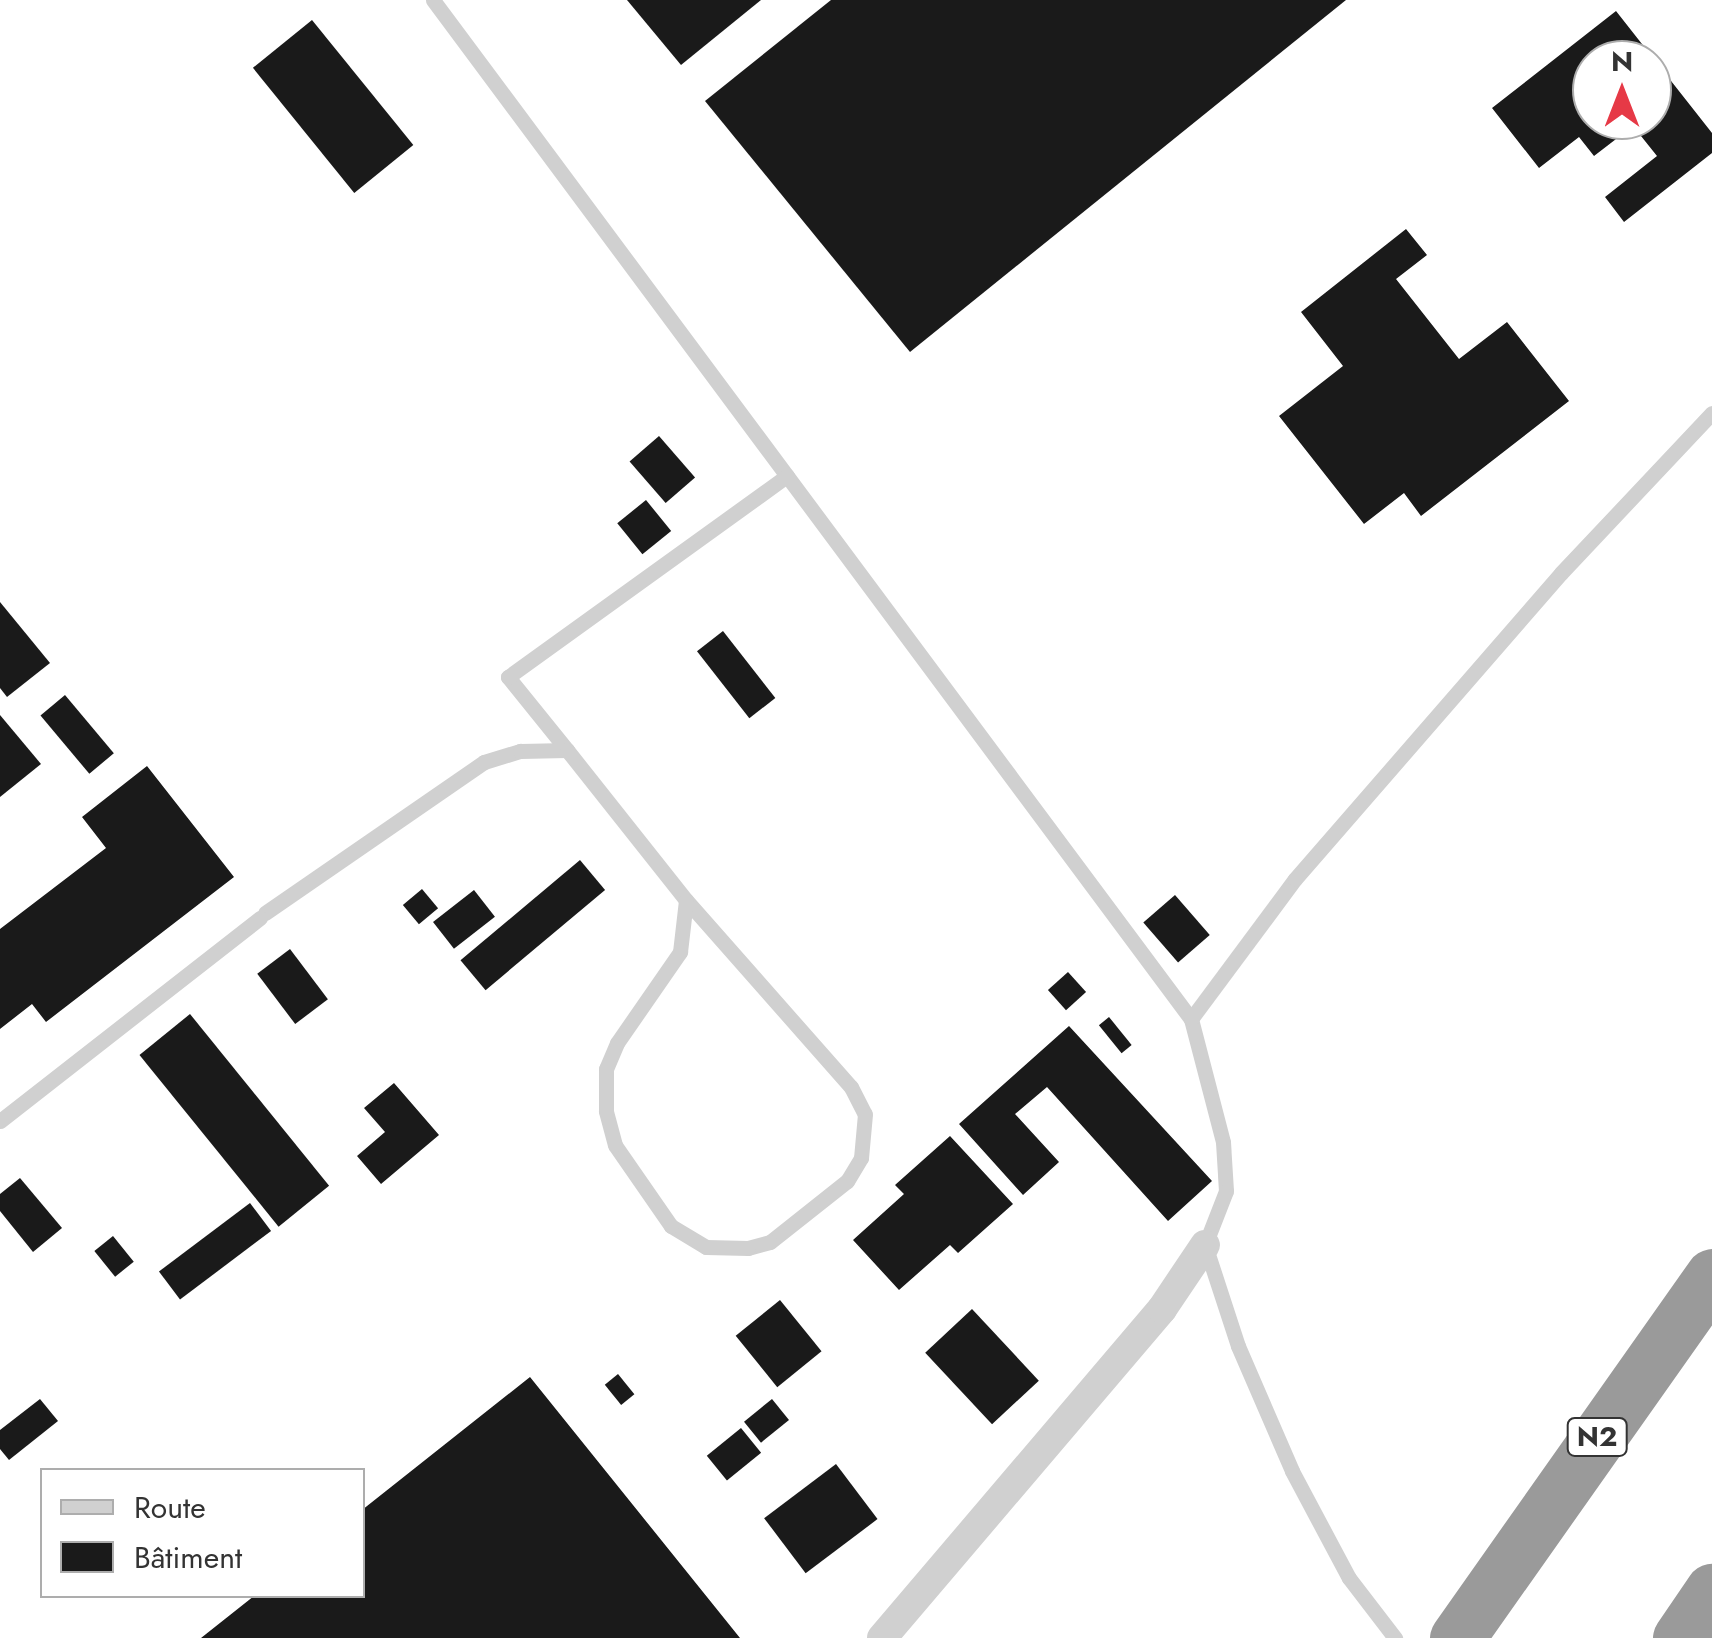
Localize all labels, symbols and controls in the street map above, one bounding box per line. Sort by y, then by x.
north arrow [1572,40,1672,140]
text: N [1611,41,1633,82]
road number: N2 [1564,1414,1630,1460]
legend [40,1468,365,1598]
text: Route [134,1486,206,1529]
text: Bâtiment [134,1536,242,1579]

